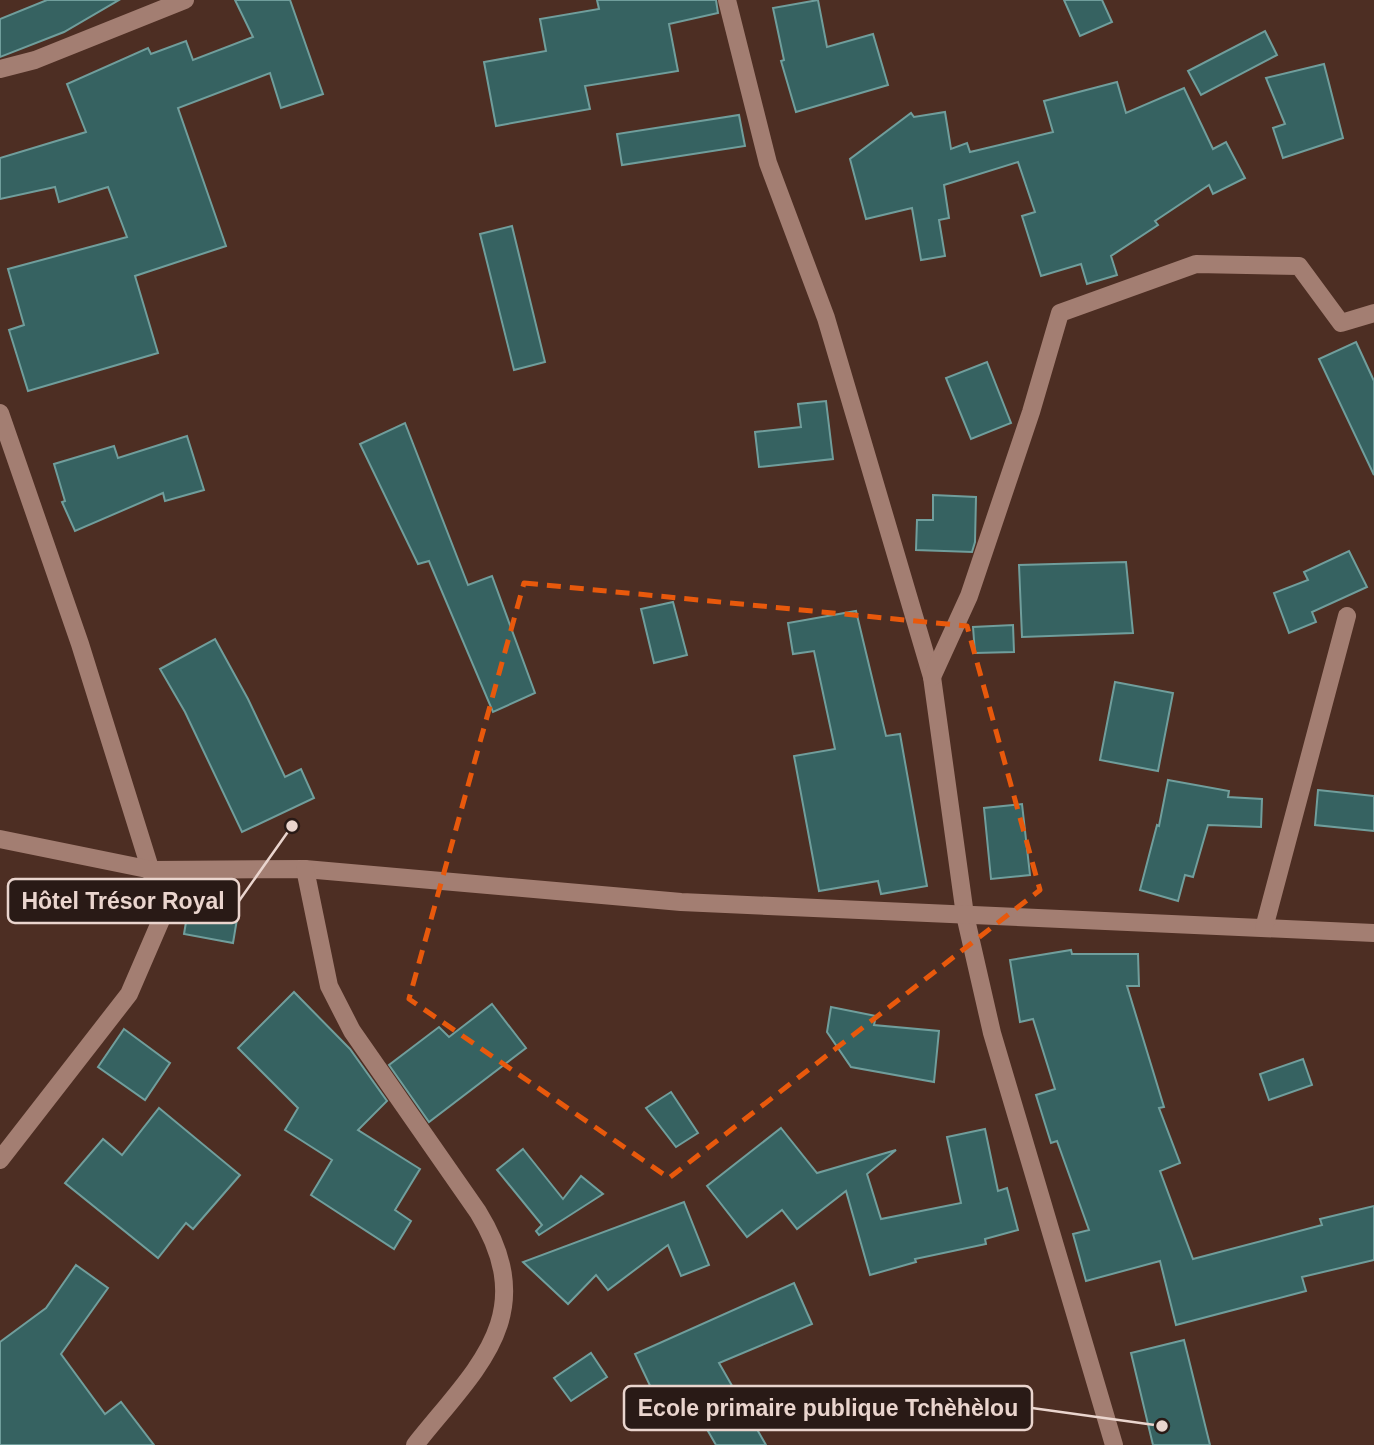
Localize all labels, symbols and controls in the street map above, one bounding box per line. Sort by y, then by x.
callout: Hôtel Trésor Royal [8,879,239,923]
text: Hôtel Trésor Royal [21,888,225,914]
callout: Ecole primaire publique Tchèhèlou [624,1386,1032,1430]
text: Ecole primaire publique Tchèhèlou [638,1395,1018,1421]

